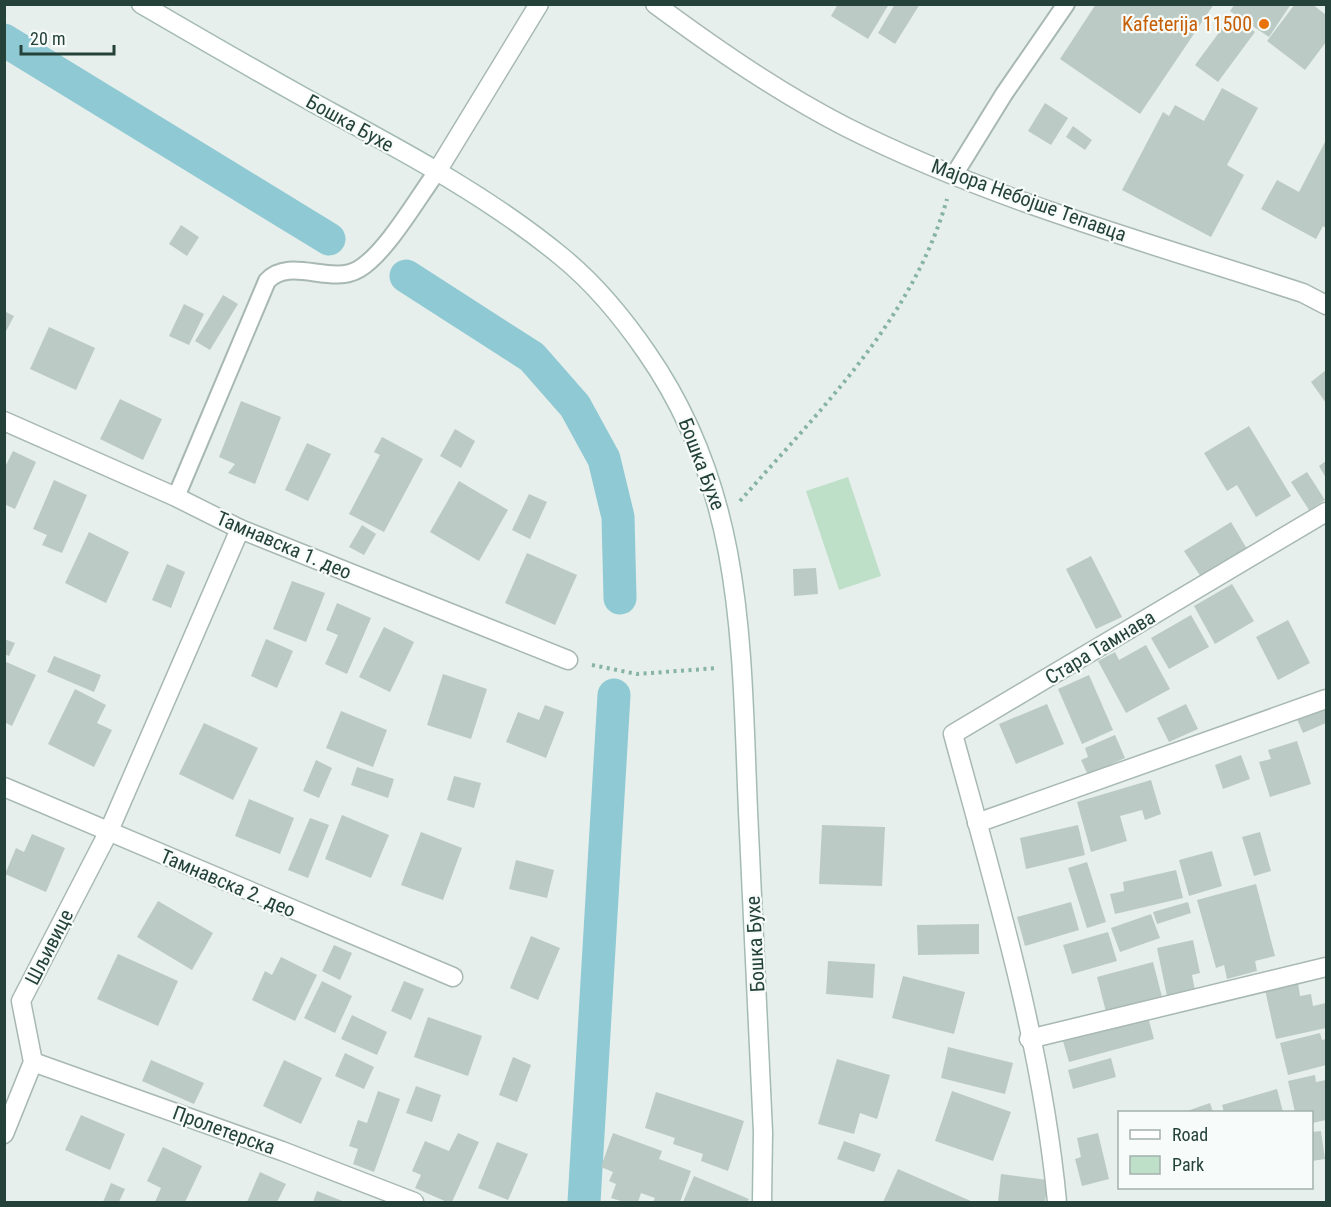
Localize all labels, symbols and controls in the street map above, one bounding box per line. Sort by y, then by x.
place label: Kafeterija 11500 [1122,12,1252,36]
marker: Kafeterija 11500 [1257,17,1271,31]
scale bar [21,18,114,56]
text: 20 m [30,28,65,49]
street label: Бошка Бухе [302,89,398,157]
street label: Мајора Небојше Тепавца [928,154,1130,246]
street label: Бошка Бухе [674,415,730,513]
street label: Тамнавска 1. део [213,506,355,584]
street label: Стара Тамнава [1041,605,1159,689]
street label: Тамнавска 2. део [157,844,299,922]
street label: Бошка Бухе [740,895,770,993]
street label: Шљивице [20,905,78,989]
street label: Пролетерска [170,1100,278,1160]
legend [1118,1111,1313,1189]
text: Road [1172,1124,1208,1145]
text: Park [1172,1154,1204,1175]

